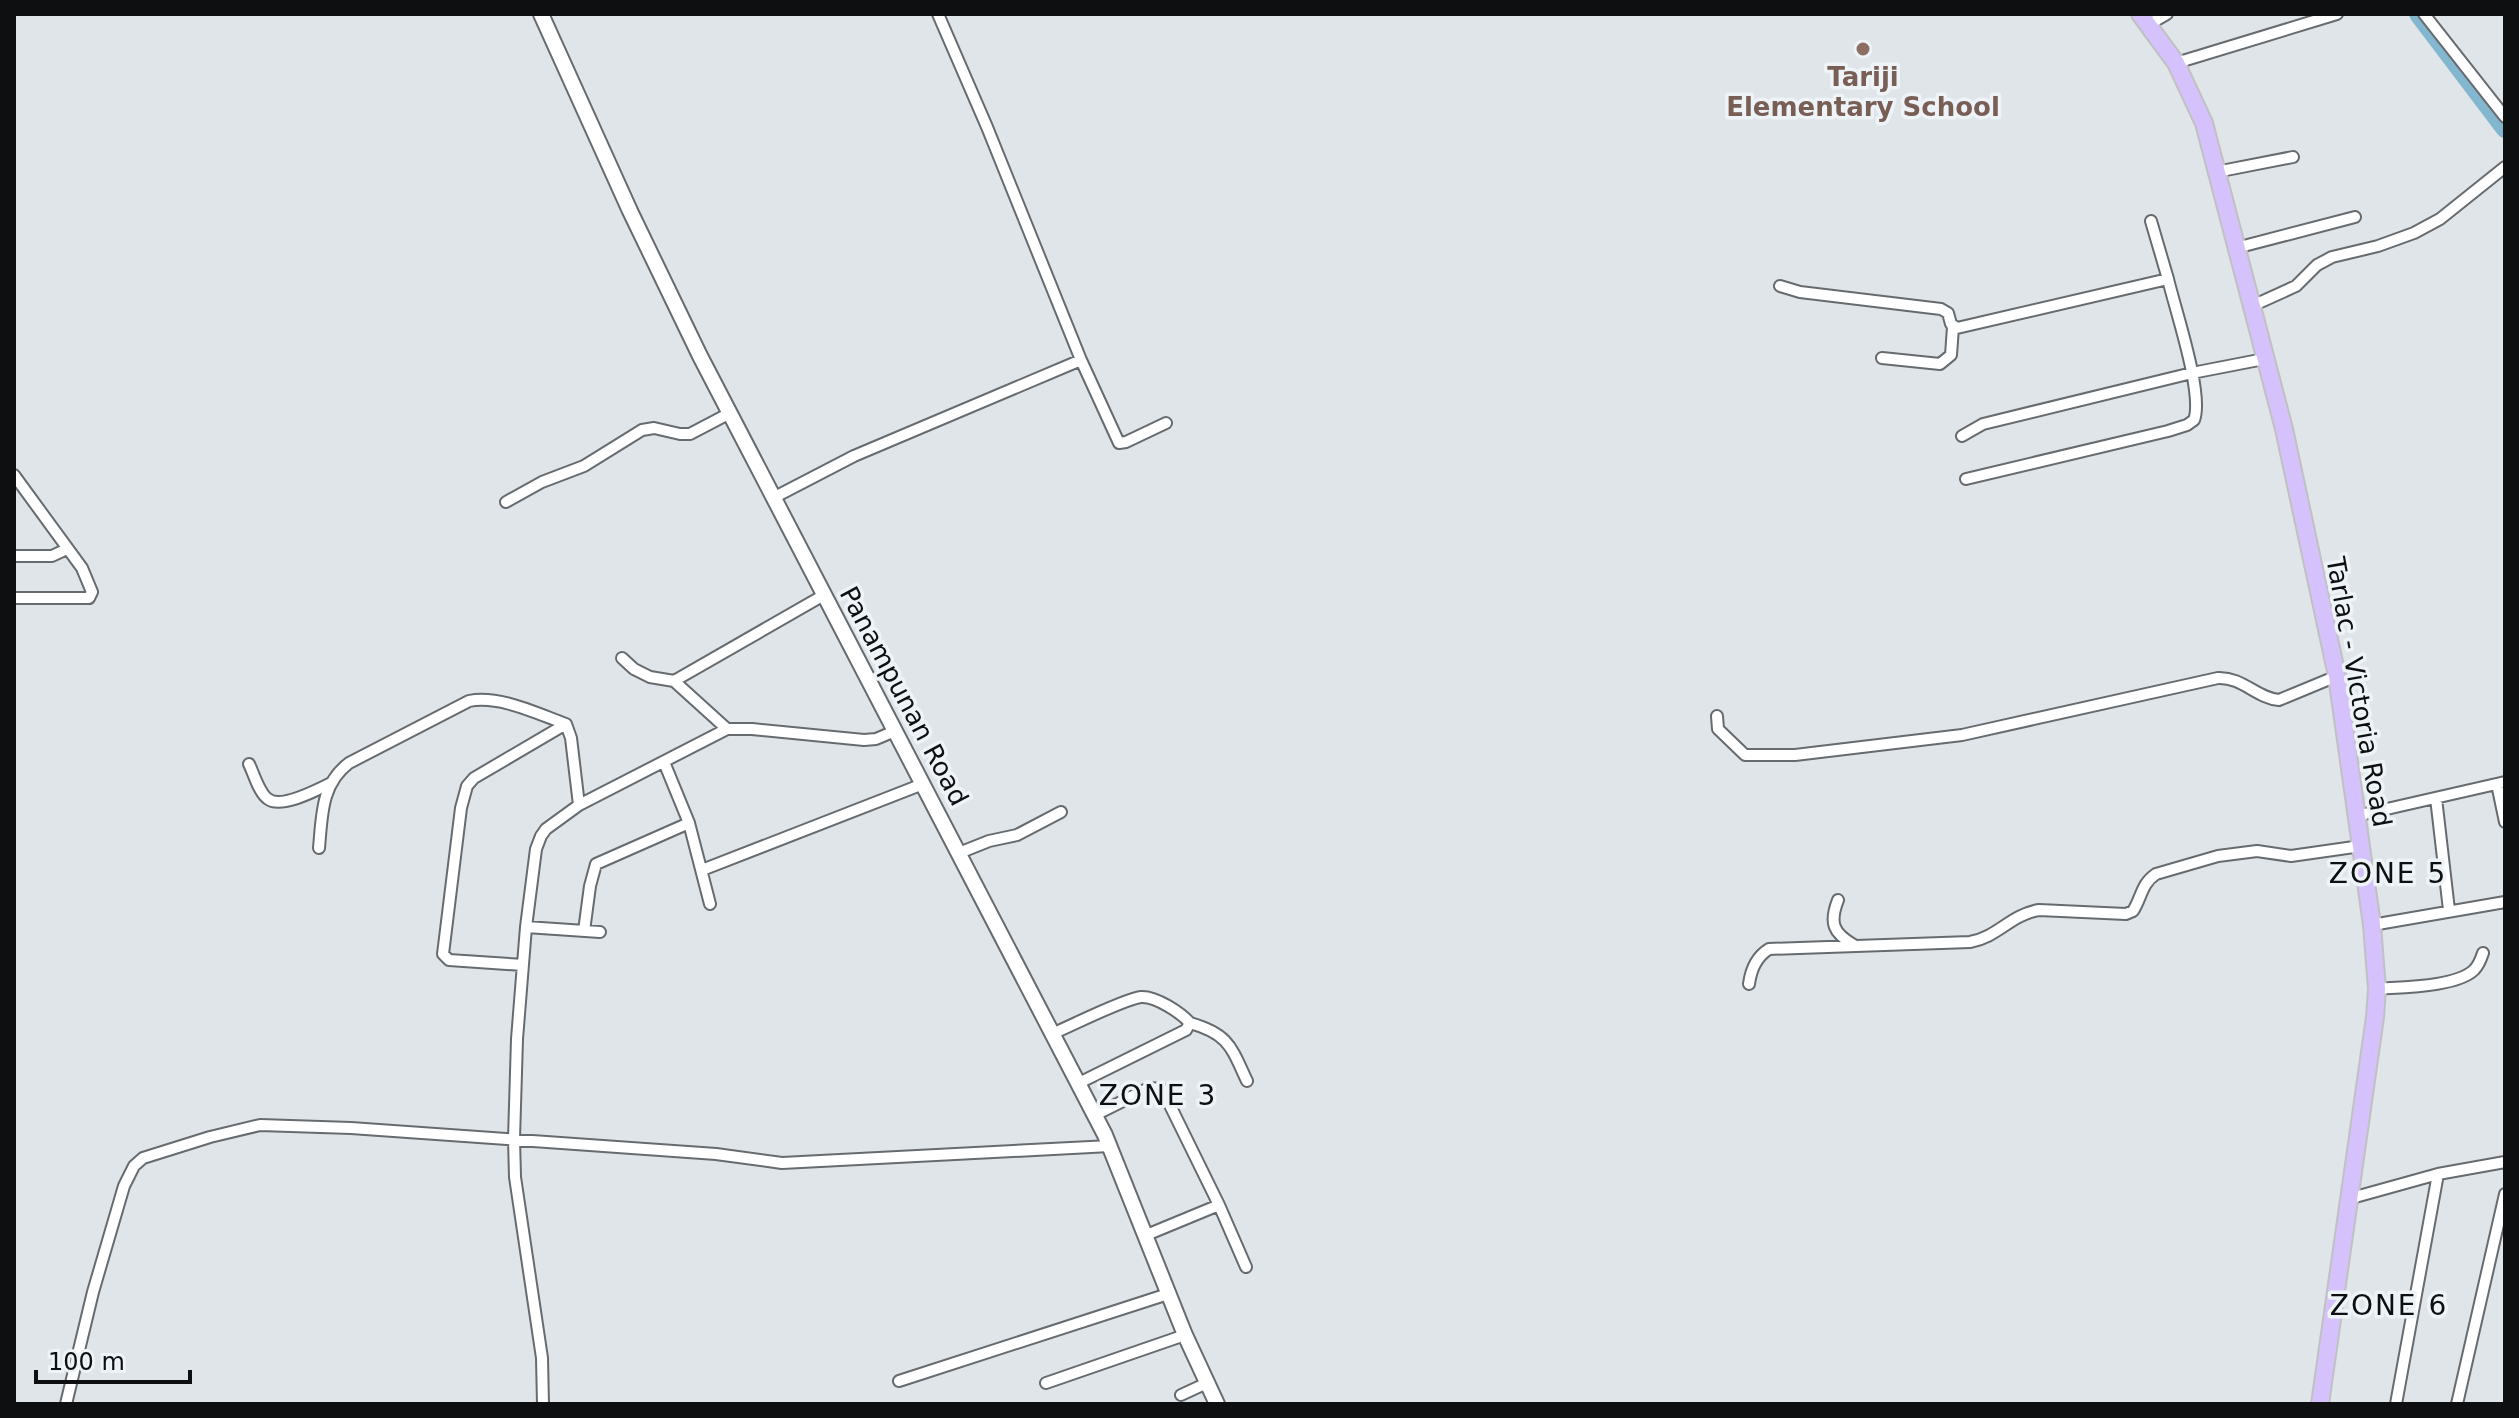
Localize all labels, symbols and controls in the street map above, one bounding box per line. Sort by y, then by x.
marker: Tariji Elementary School [1854,40,1872,58]
place label: Tariji Elementary School [1726,62,2000,122]
street label: Tarlac - Victoria Road [2320,554,2398,829]
street label: Panampunan Road [834,581,974,811]
district label: ZONE 5 [2329,857,2447,890]
district label: ZONE 3 [1099,1079,1217,1112]
district label: ZONE 6 [2330,1289,2448,1322]
scale bar [36,1334,190,1384]
text: 100 m [48,1348,125,1376]

